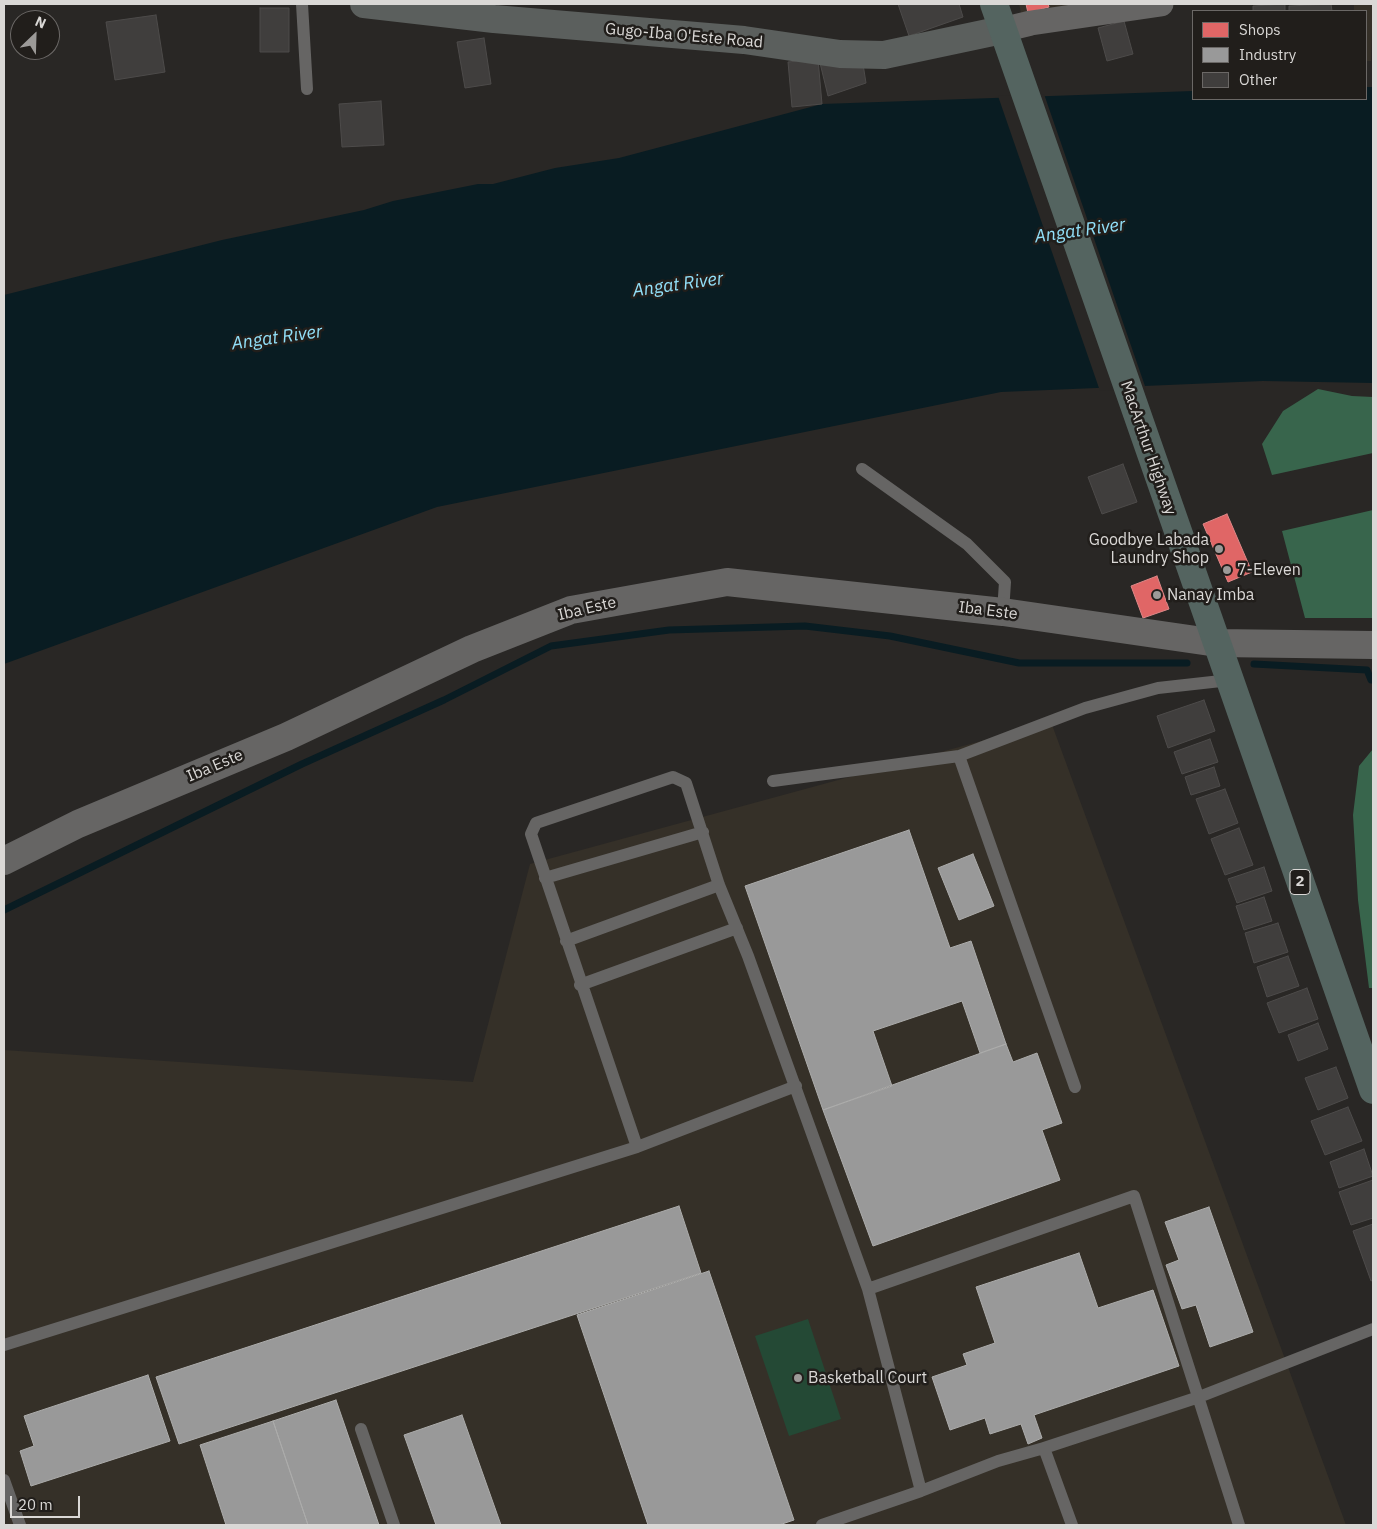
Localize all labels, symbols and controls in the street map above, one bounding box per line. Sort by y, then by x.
north arrow [10,10,60,60]
legend [1192,10,1367,100]
text: N [32,12,49,32]
street label: Gugo-Iba O'Este Road [604,20,764,52]
text: Shops [1239,20,1281,39]
text: Industry [1239,45,1296,64]
text: Other [1239,70,1277,89]
water label: Angat River [1033,214,1127,248]
water label: Angat River [631,268,725,302]
water label: Angat River [230,321,324,355]
street label: MacArthur Highway [1116,378,1180,518]
place label: Goodbye Labada Laundry Shop [1089,530,1209,568]
marker: Goodbye Labada Laundry Shop [1213,543,1225,555]
place label: 7-Eleven [1237,560,1301,580]
marker: 7-Eleven [1221,564,1233,576]
place label: Nanay Imba [1167,585,1254,605]
marker: Nanay Imba [1151,589,1163,601]
street label: Iba Este [556,593,618,625]
street label: Iba Este [957,598,1019,624]
street label: Iba Este [184,746,246,786]
road number: 2 [1290,870,1310,894]
place label: Basketball Court [808,1368,927,1388]
marker: Basketball Court [792,1372,804,1384]
scale bar [12,1486,82,1518]
text: 20 m [18,1495,53,1514]

